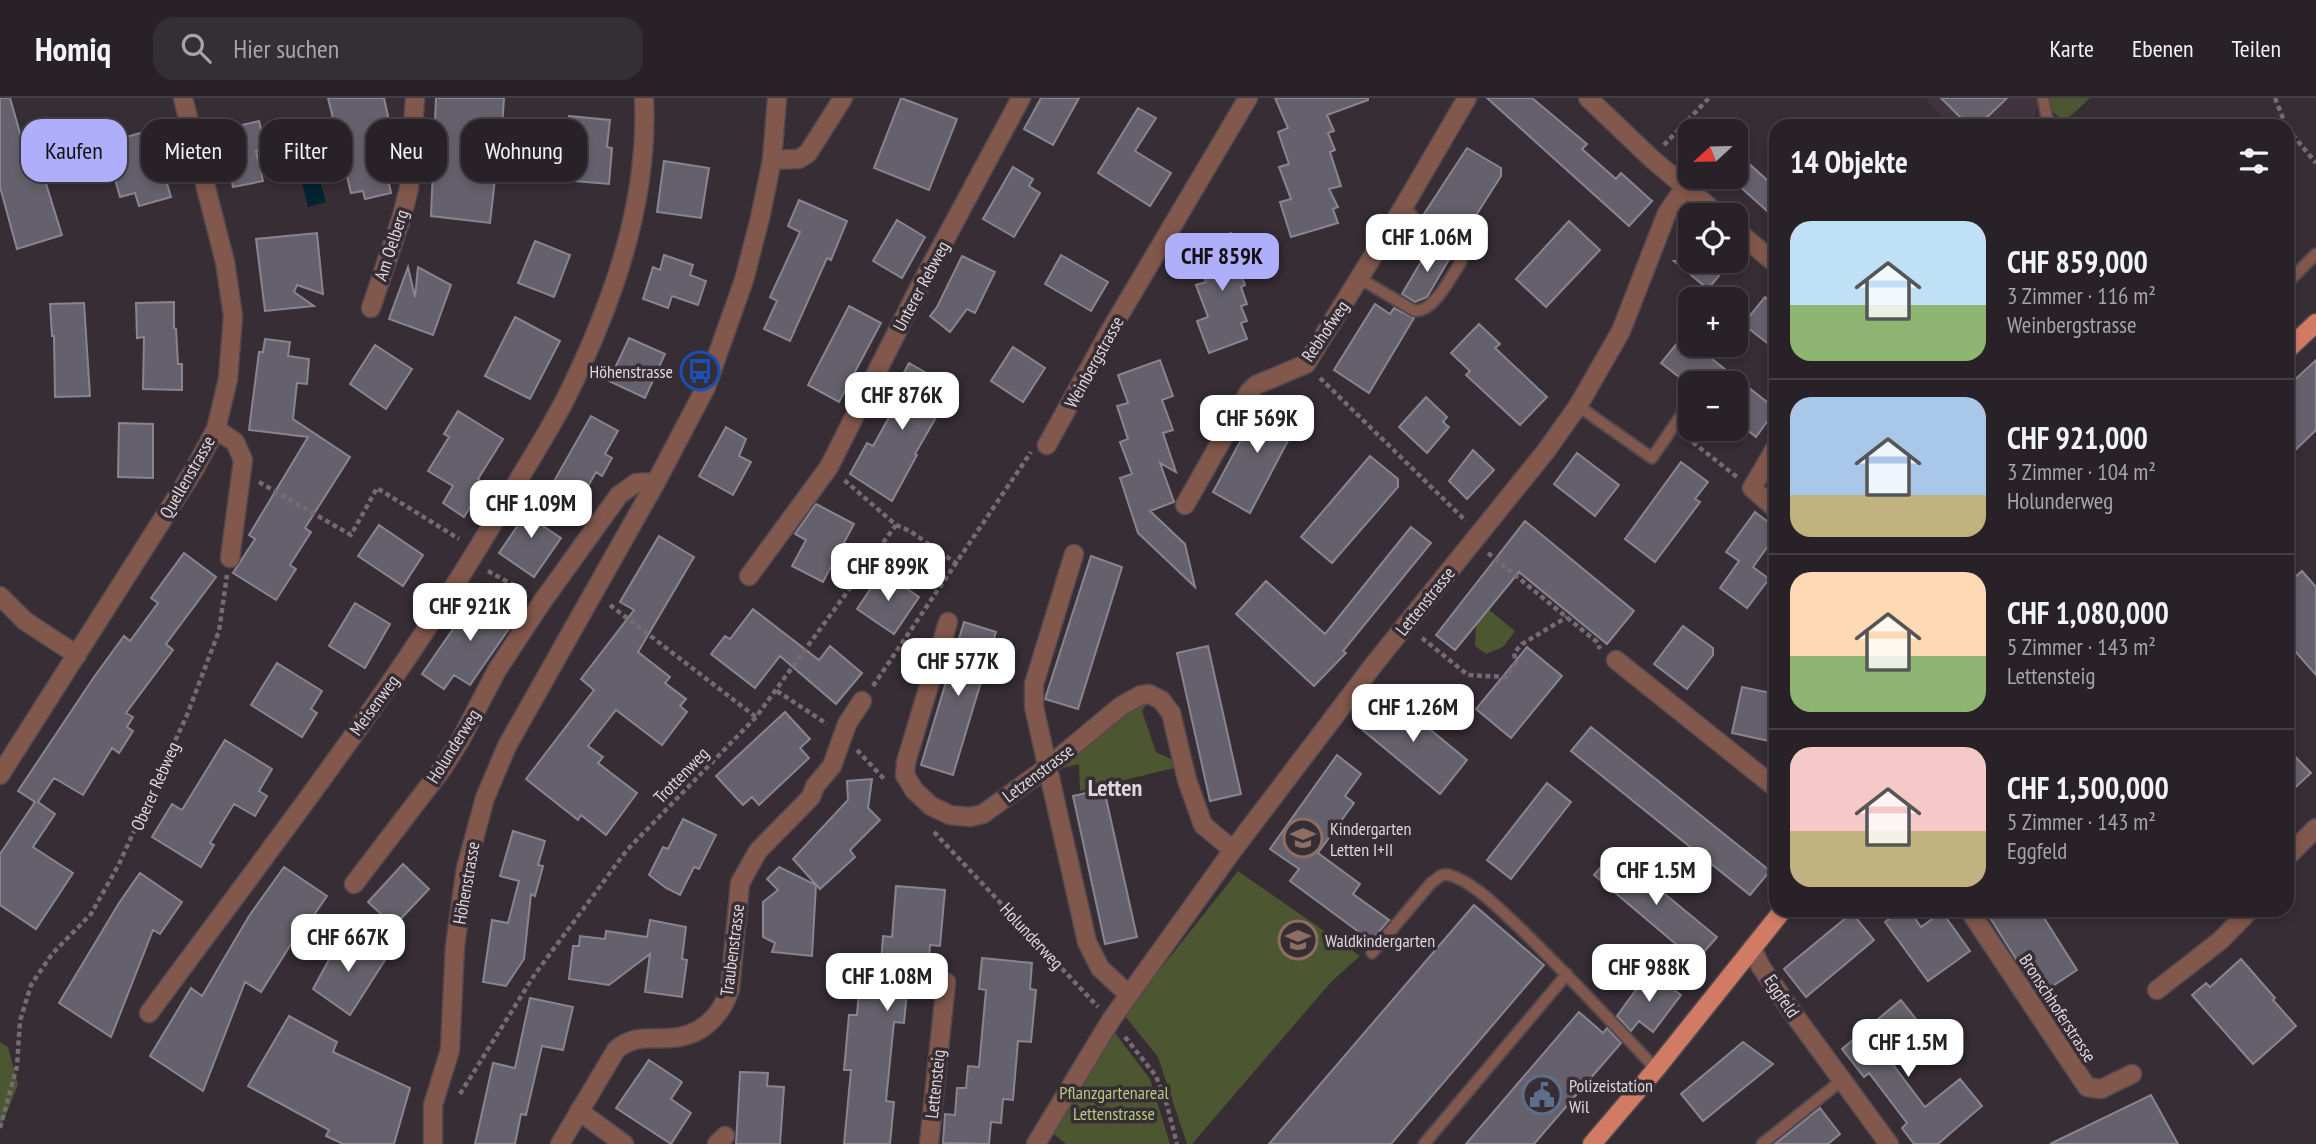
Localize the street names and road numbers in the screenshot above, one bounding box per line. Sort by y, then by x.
street label: Am Oelberg [369,206,413,284]
street label: Unterer Rebweg [888,237,954,335]
street label: Rebhofweg [1296,296,1354,366]
street label: Weinbergstrasse [1059,312,1129,412]
street label: Quellenstrasse [154,432,220,522]
street label: Lettenstrasse [1390,562,1460,640]
street label: Meisenweg [344,670,404,740]
street label: Holunderweg [421,705,485,787]
street label: Oberer Rebweg [125,738,185,834]
street label: Letzenstrasse [998,739,1078,807]
street label: Trottenweg [648,742,714,808]
street label: Höhenstrasse [447,840,485,926]
street label: Holunderweg [995,898,1069,974]
street label: Traubenstrasse [715,903,749,997]
street label: Bronschhoferstrasse [2014,949,2102,1067]
street label: Eggfeld [1759,970,1805,1022]
street label: Lettensteig [920,1048,950,1120]

